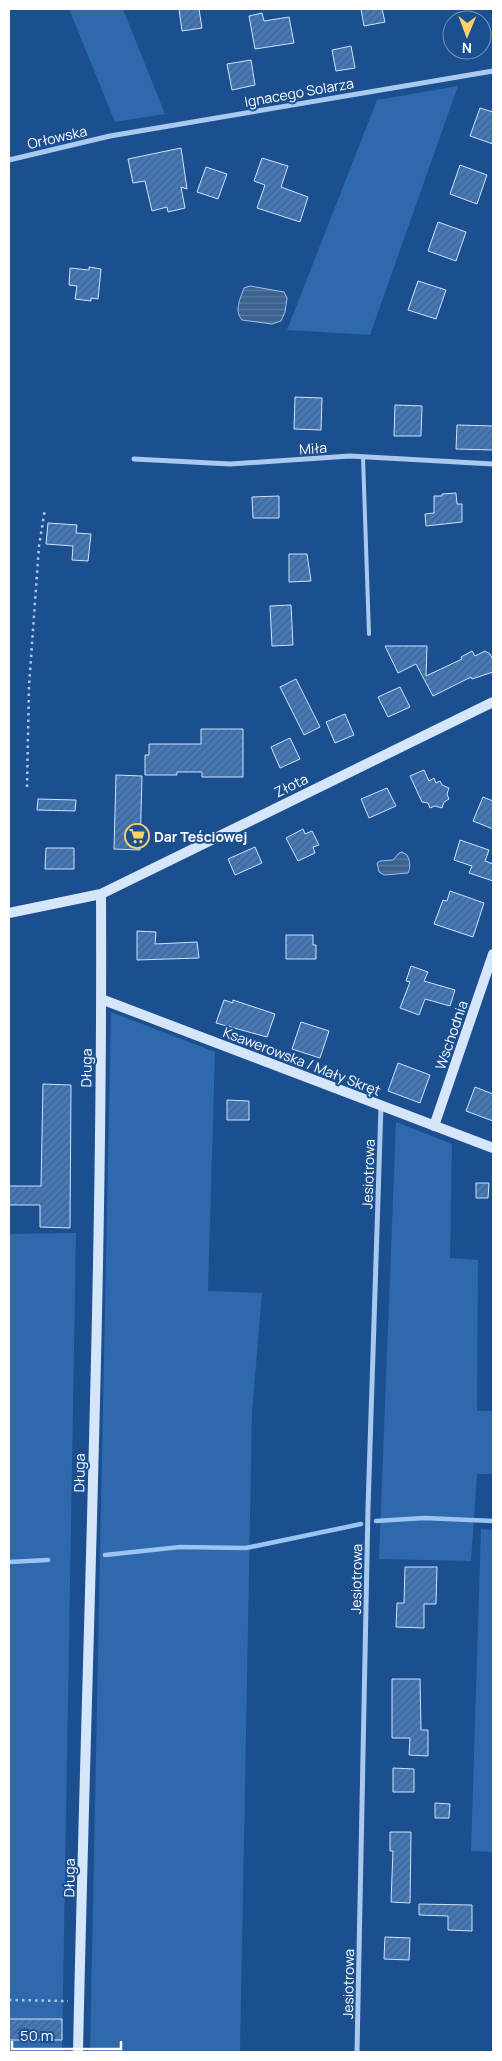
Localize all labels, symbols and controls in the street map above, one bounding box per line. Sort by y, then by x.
north arrow [442,10,492,60]
text: N [462,39,472,58]
street label: Ignacego Solarza [243,73,355,111]
street label: Orłowska [25,121,89,153]
street label: Miła [298,438,328,458]
street label: Złota [271,769,311,801]
supermarket icon: Dar Teściowej [124,823,150,849]
place label: Dar Teściowej [154,827,247,846]
street label: Wschodnia [430,998,472,1072]
street label: Ksawerowska / Mały Skręt [220,1022,384,1100]
street label: Długa [76,1048,96,1088]
street label: Jesiotrowa [357,1139,379,1209]
street label: Długa [69,1453,89,1493]
street label: Jesiotrowa [346,1544,366,1614]
street label: Długa [59,1858,79,1898]
street label: Jesiotrowa [338,1949,358,2019]
scale bar [12,2018,121,2050]
text: 50 m [20,2025,54,2046]

